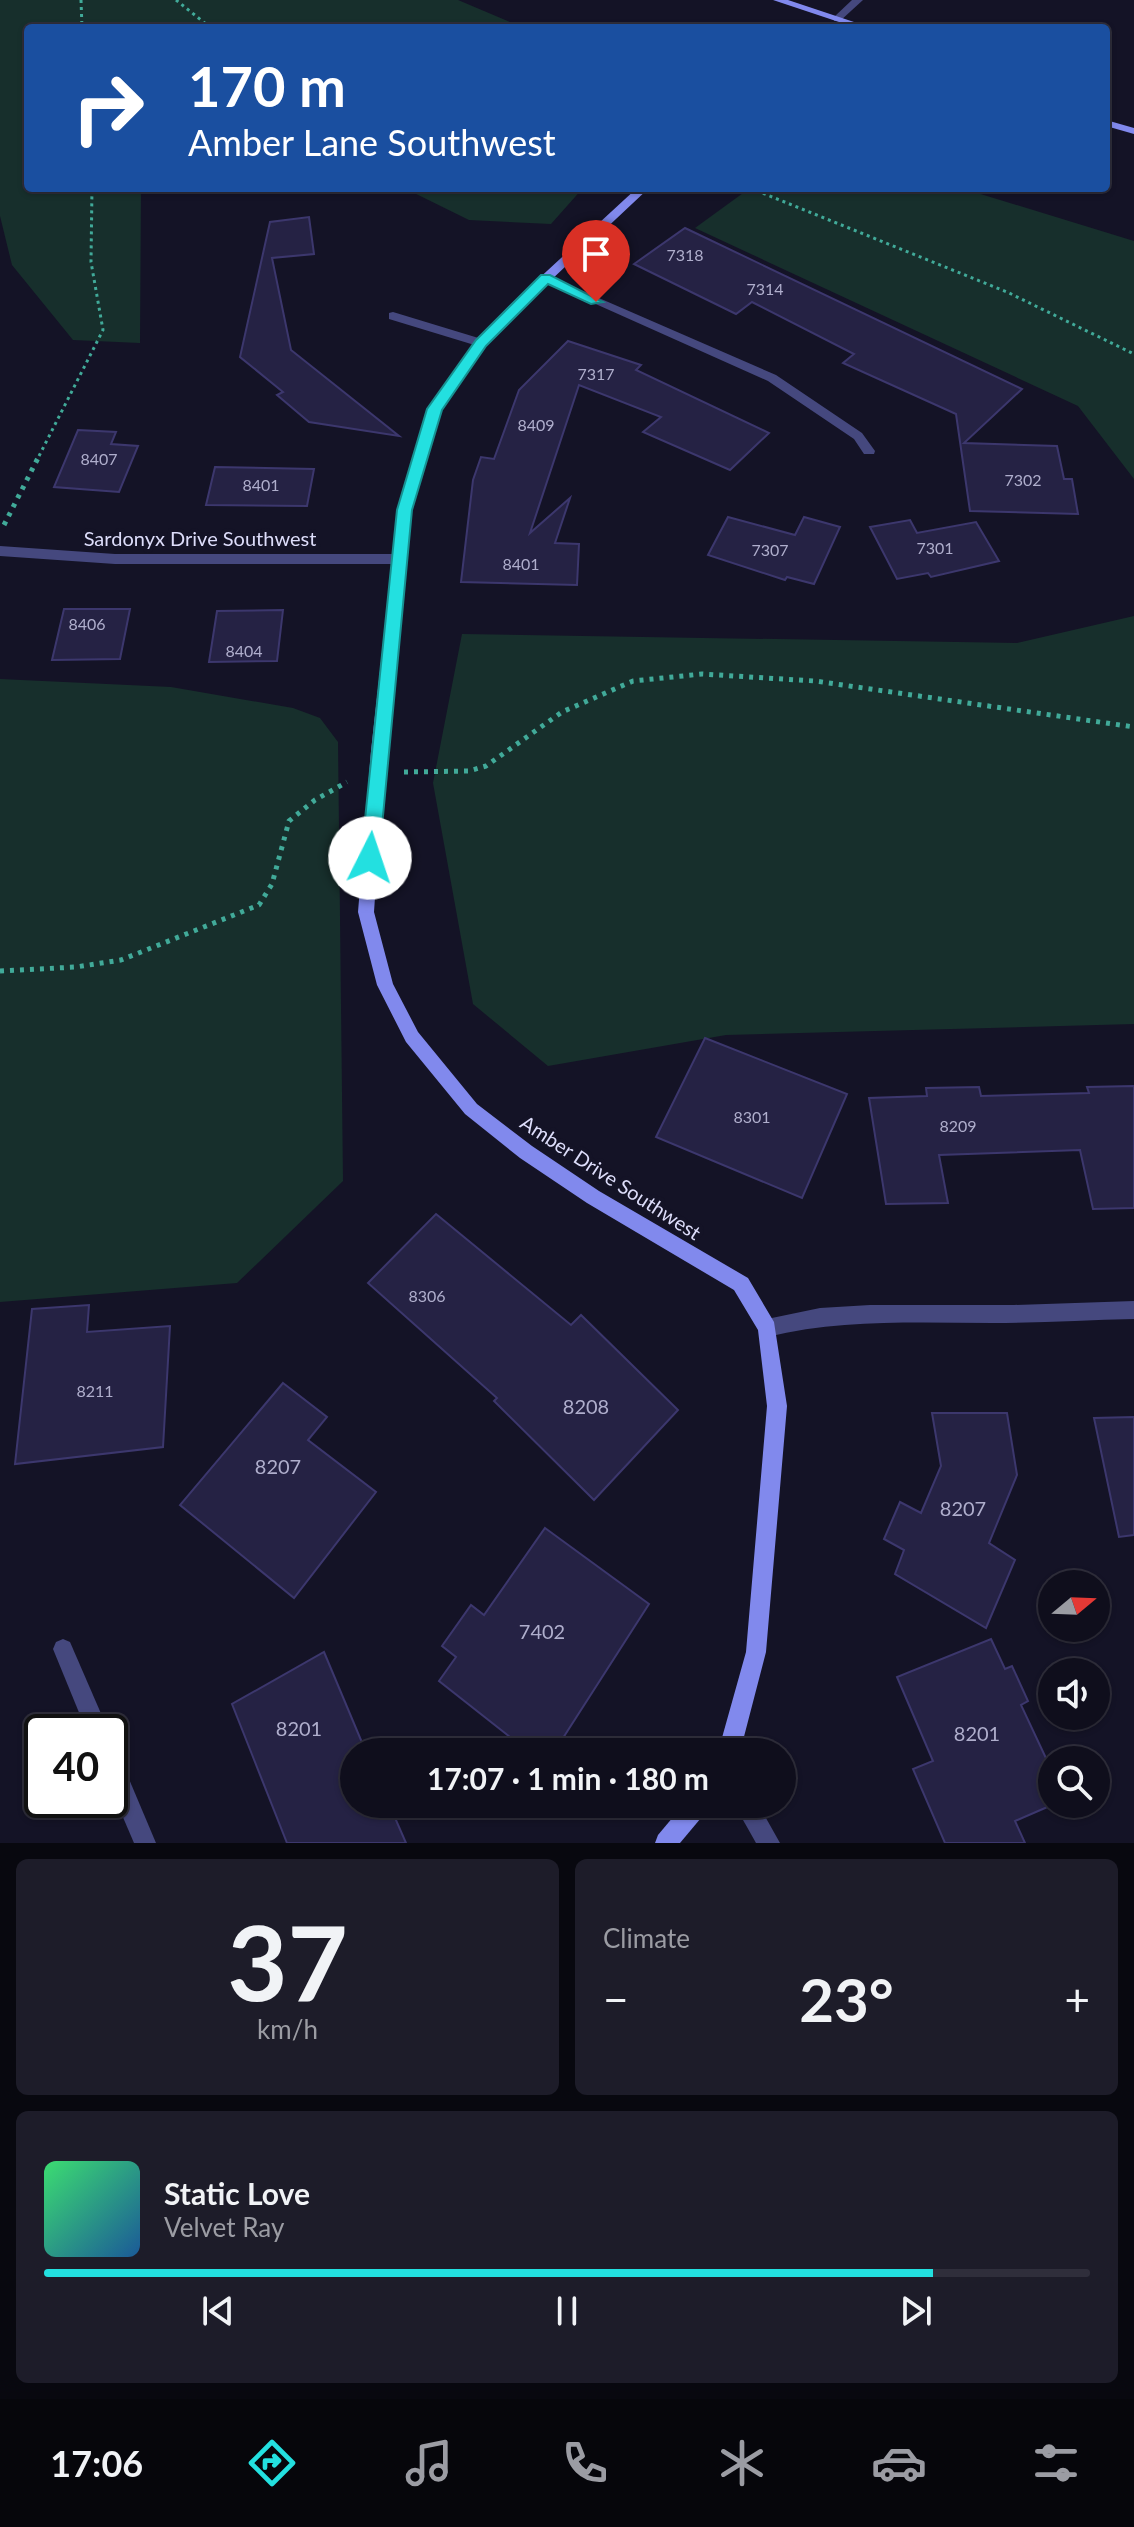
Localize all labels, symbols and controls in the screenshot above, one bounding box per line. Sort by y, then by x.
text: 170 m [188,52,346,119]
icon: right [56,56,160,160]
text: Amber Lane Southwest [188,120,556,164]
pin [562,220,630,302]
icon: arrive [574,232,618,276]
house number: 7318 [666,245,704,264]
house number: 7314 [746,279,784,298]
house number: 7317 [577,364,615,383]
house number: 8409 [517,415,555,434]
house number: 8407 [80,449,118,468]
house number: 7302 [1004,470,1042,489]
house number: 8401 [242,475,280,494]
street label: Sardonyx Drive Southwest [84,526,316,550]
house number: 7301 [916,538,954,557]
house number: 7307 [751,540,789,559]
house number: 8401 [502,554,540,573]
house number: 8406 [68,614,106,633]
house number: 8404 [225,641,263,660]
position arrow [328,816,412,900]
house number: 8301 [733,1107,771,1126]
street label: Amber Drive Southwest [516,1110,706,1244]
house number: 8209 [939,1116,977,1135]
house number: 8306 [408,1286,446,1305]
house number: 8211 [76,1381,114,1400]
house number: 8208 [563,1394,609,1418]
house number: 8207 [255,1454,301,1478]
house number: 8207 [940,1496,986,1520]
north arrow [1038,1570,1110,1642]
map controls [1038,1570,1110,1818]
house number: 7402 [519,1619,565,1643]
button: sound [1038,1658,1110,1730]
speed limit sign: 40 [24,1714,128,1818]
house number: 8201 [276,1716,322,1740]
house number: 8201 [954,1721,1000,1745]
button: search [1038,1746,1110,1818]
text: 17:07 · 1 min · 180 m [427,1760,709,1796]
text: 37 [227,1898,348,2023]
text: Climate [603,1922,690,1954]
text: 23° [799,1963,894,2035]
text: − [603,1973,629,2025]
text: + [1064,1973,1090,2025]
text: km/h [257,2013,318,2045]
text: Static Love [164,2175,310,2211]
text: Velvet Ray [164,2211,284,2243]
icon: previous [196,2289,240,2333]
icon: pause [545,2289,589,2333]
icon: next [894,2289,938,2333]
icon: directions [244,2435,300,2491]
icon: music [401,2435,457,2491]
icon: phone [557,2435,613,2491]
icon: climate [714,2435,770,2491]
icon: car [871,2435,927,2491]
icon: filters [1028,2435,1084,2491]
text: 17:06 [50,2441,143,2485]

